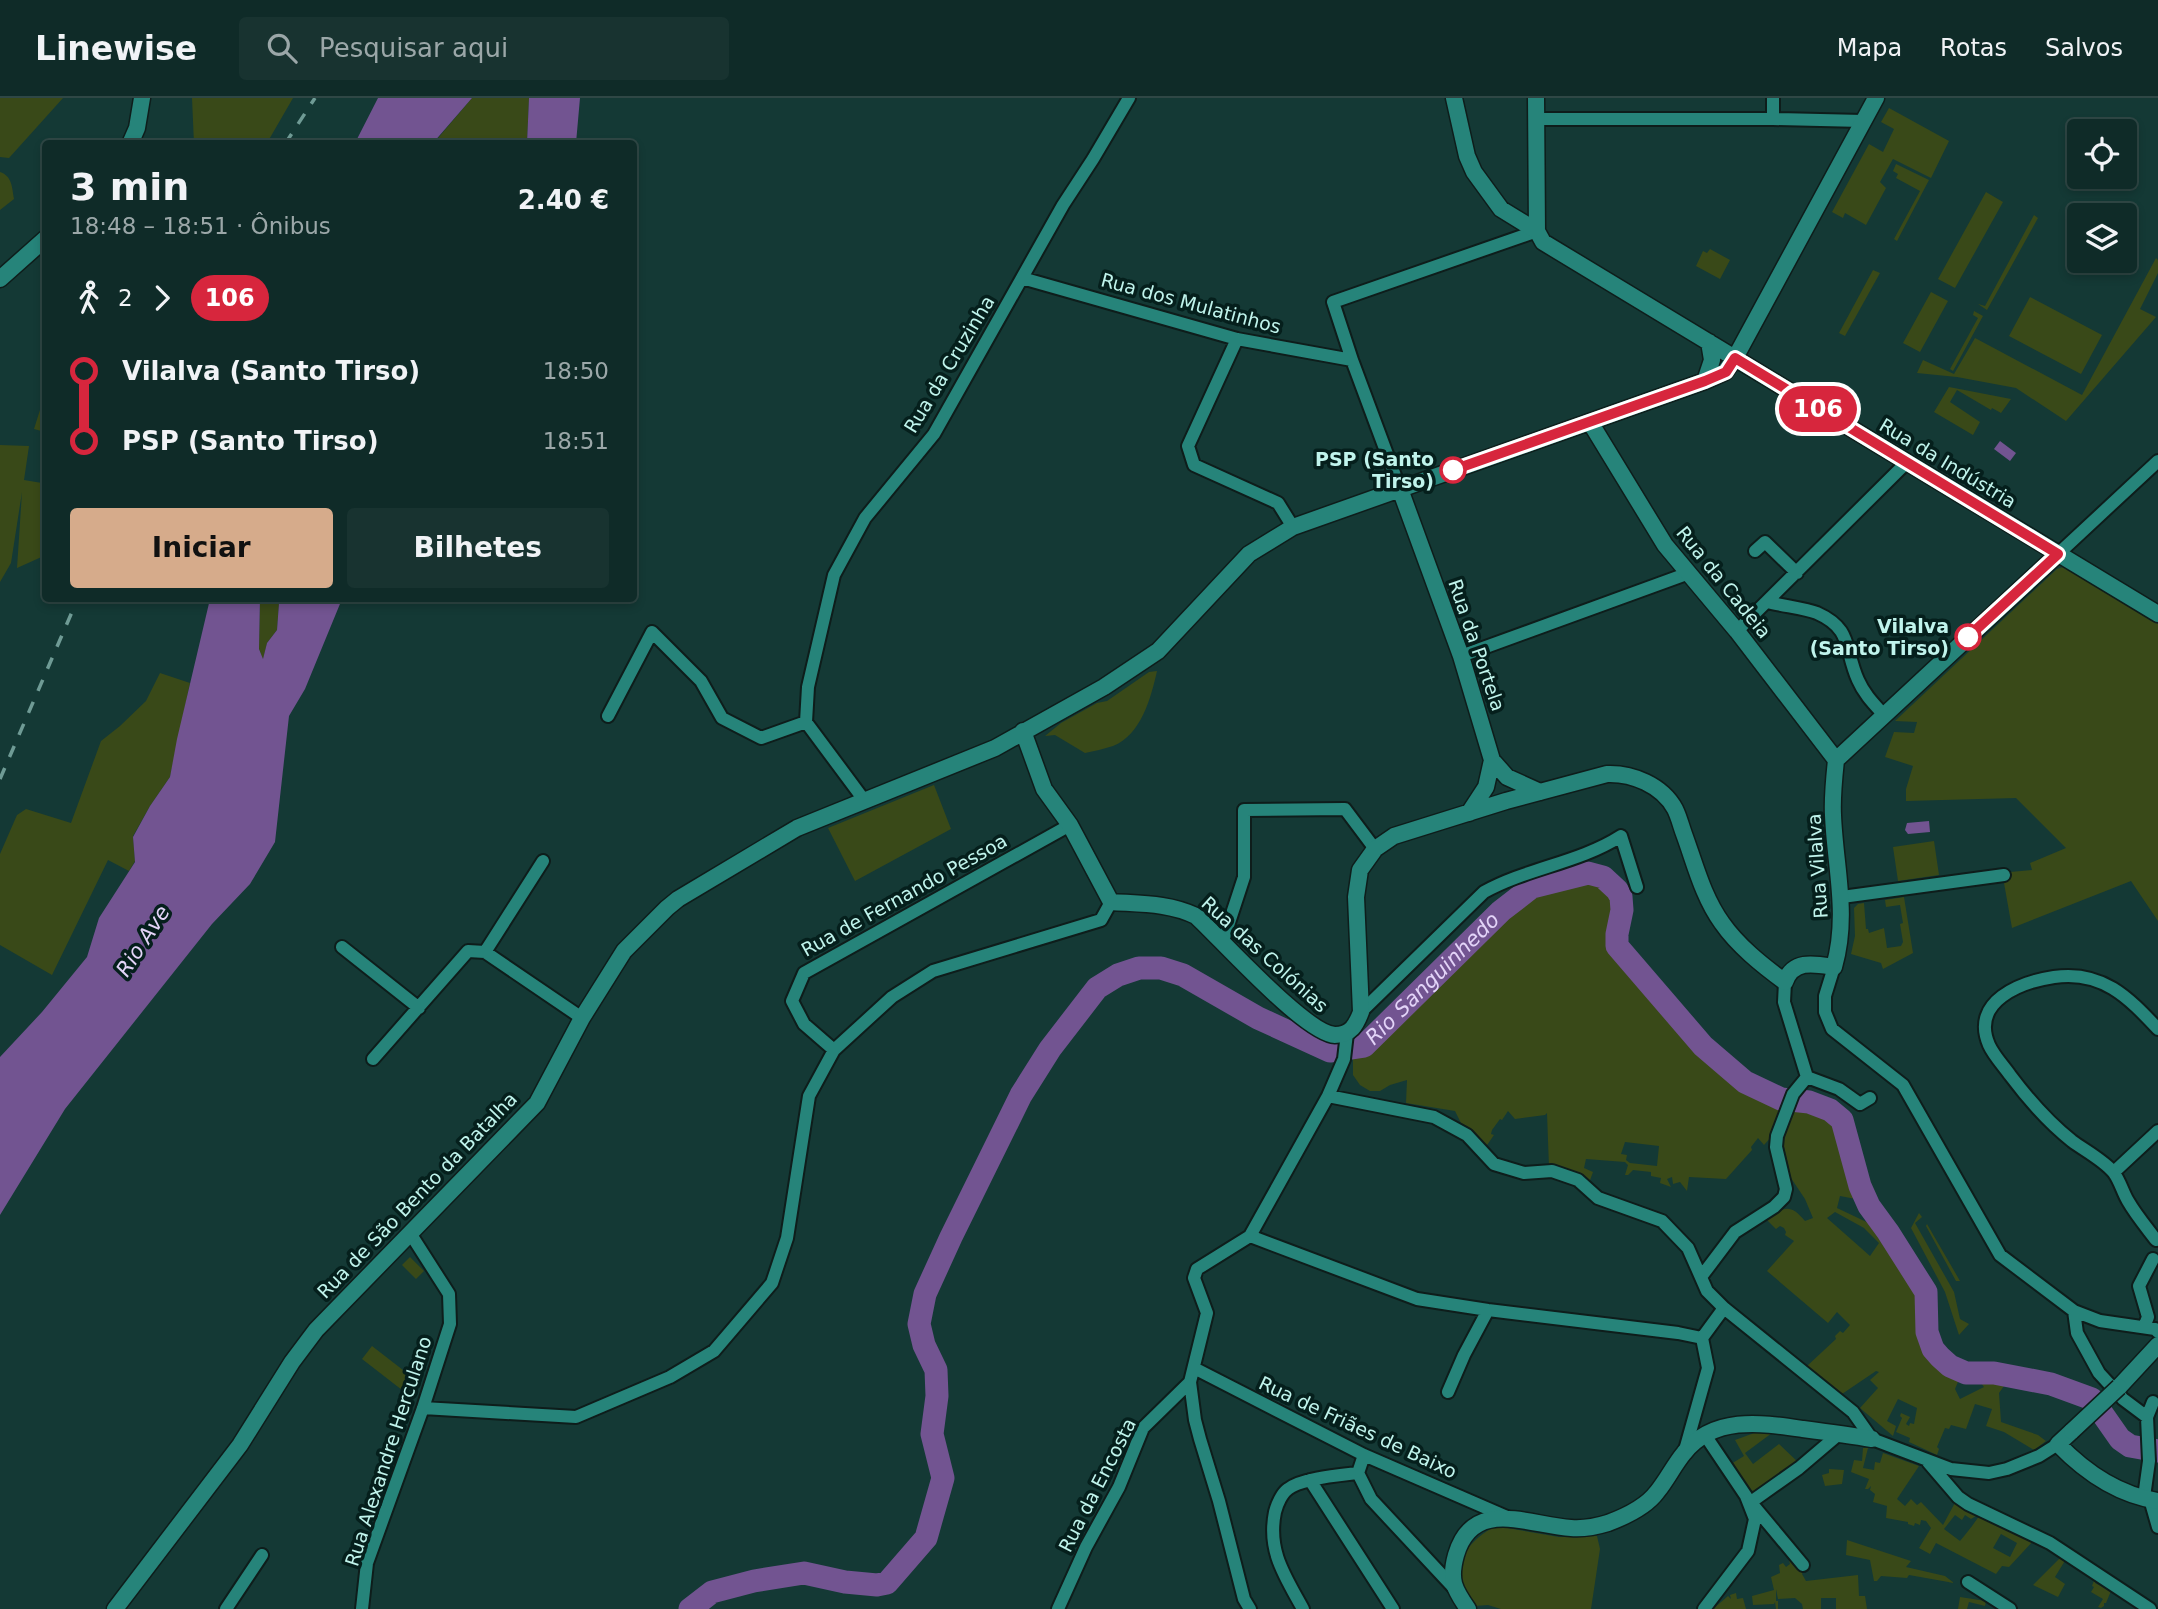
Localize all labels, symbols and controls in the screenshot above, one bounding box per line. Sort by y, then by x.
search box [239,17,729,80]
text: Linewise [35,29,197,68]
icon: search [263,29,301,67]
text: Pesquisar aqui [319,33,508,63]
text: Mapa [1837,34,1902,62]
text: Rotas [1940,34,2007,62]
text: Salvos [2045,34,2123,62]
map controls [2067,119,2137,273]
button: locate [2067,119,2137,189]
text: 3 min [70,165,189,209]
text: 2.40 € [518,185,609,215]
button: layers [2067,203,2137,273]
text: 18:48 – 18:51 · Ônibus [70,213,331,239]
street label: Rua dos Mulatinhos [1099,268,1283,338]
icon: walk [70,279,108,317]
icon: forward [143,279,181,317]
text: 106 [205,284,255,312]
text: 2 [118,285,133,311]
street label: Rua da Cruzinha [899,292,999,436]
text: Vilalva (Santo Tirso) [122,356,420,386]
text: 18:50 [543,358,609,384]
line badge: 106 [1778,386,1858,432]
text: 106 [1793,395,1843,423]
street label: Rua da Indústria [1876,413,2020,513]
text: PSP (Santo Tirso) [122,426,379,456]
text: 18:51 [543,428,609,454]
place label: PSP (Santo Tirso) [1315,448,1434,492]
marker: PSP (Santo Tirso) [1440,457,1466,483]
button: Iniciar [70,508,333,588]
button: Bilhetes [347,508,609,588]
street label: Rua da Cadeia [1672,522,1776,642]
street label: Rua da Portela [1444,576,1510,714]
place label: Vilalva (Santo Tirso) [1810,615,1949,659]
marker: Vilalva (Santo Tirso) [1955,624,1981,650]
street label: Rua Vilalva [1802,813,1832,919]
street label: Rua de Fernando Pessoa [797,829,1011,961]
street label: Rua das Colónias [1197,892,1333,1016]
water label: Rio Ave [111,901,175,981]
water label: Rio Sanguinhedo [1361,908,1504,1050]
street label: Rua de São Bento da Batalha [313,1088,521,1302]
street label: Rua Alexandre Herculano [340,1333,436,1569]
street label: Rua de Friães de Baixo [1256,1371,1460,1483]
street label: Rua da Encosta [1054,1415,1140,1555]

